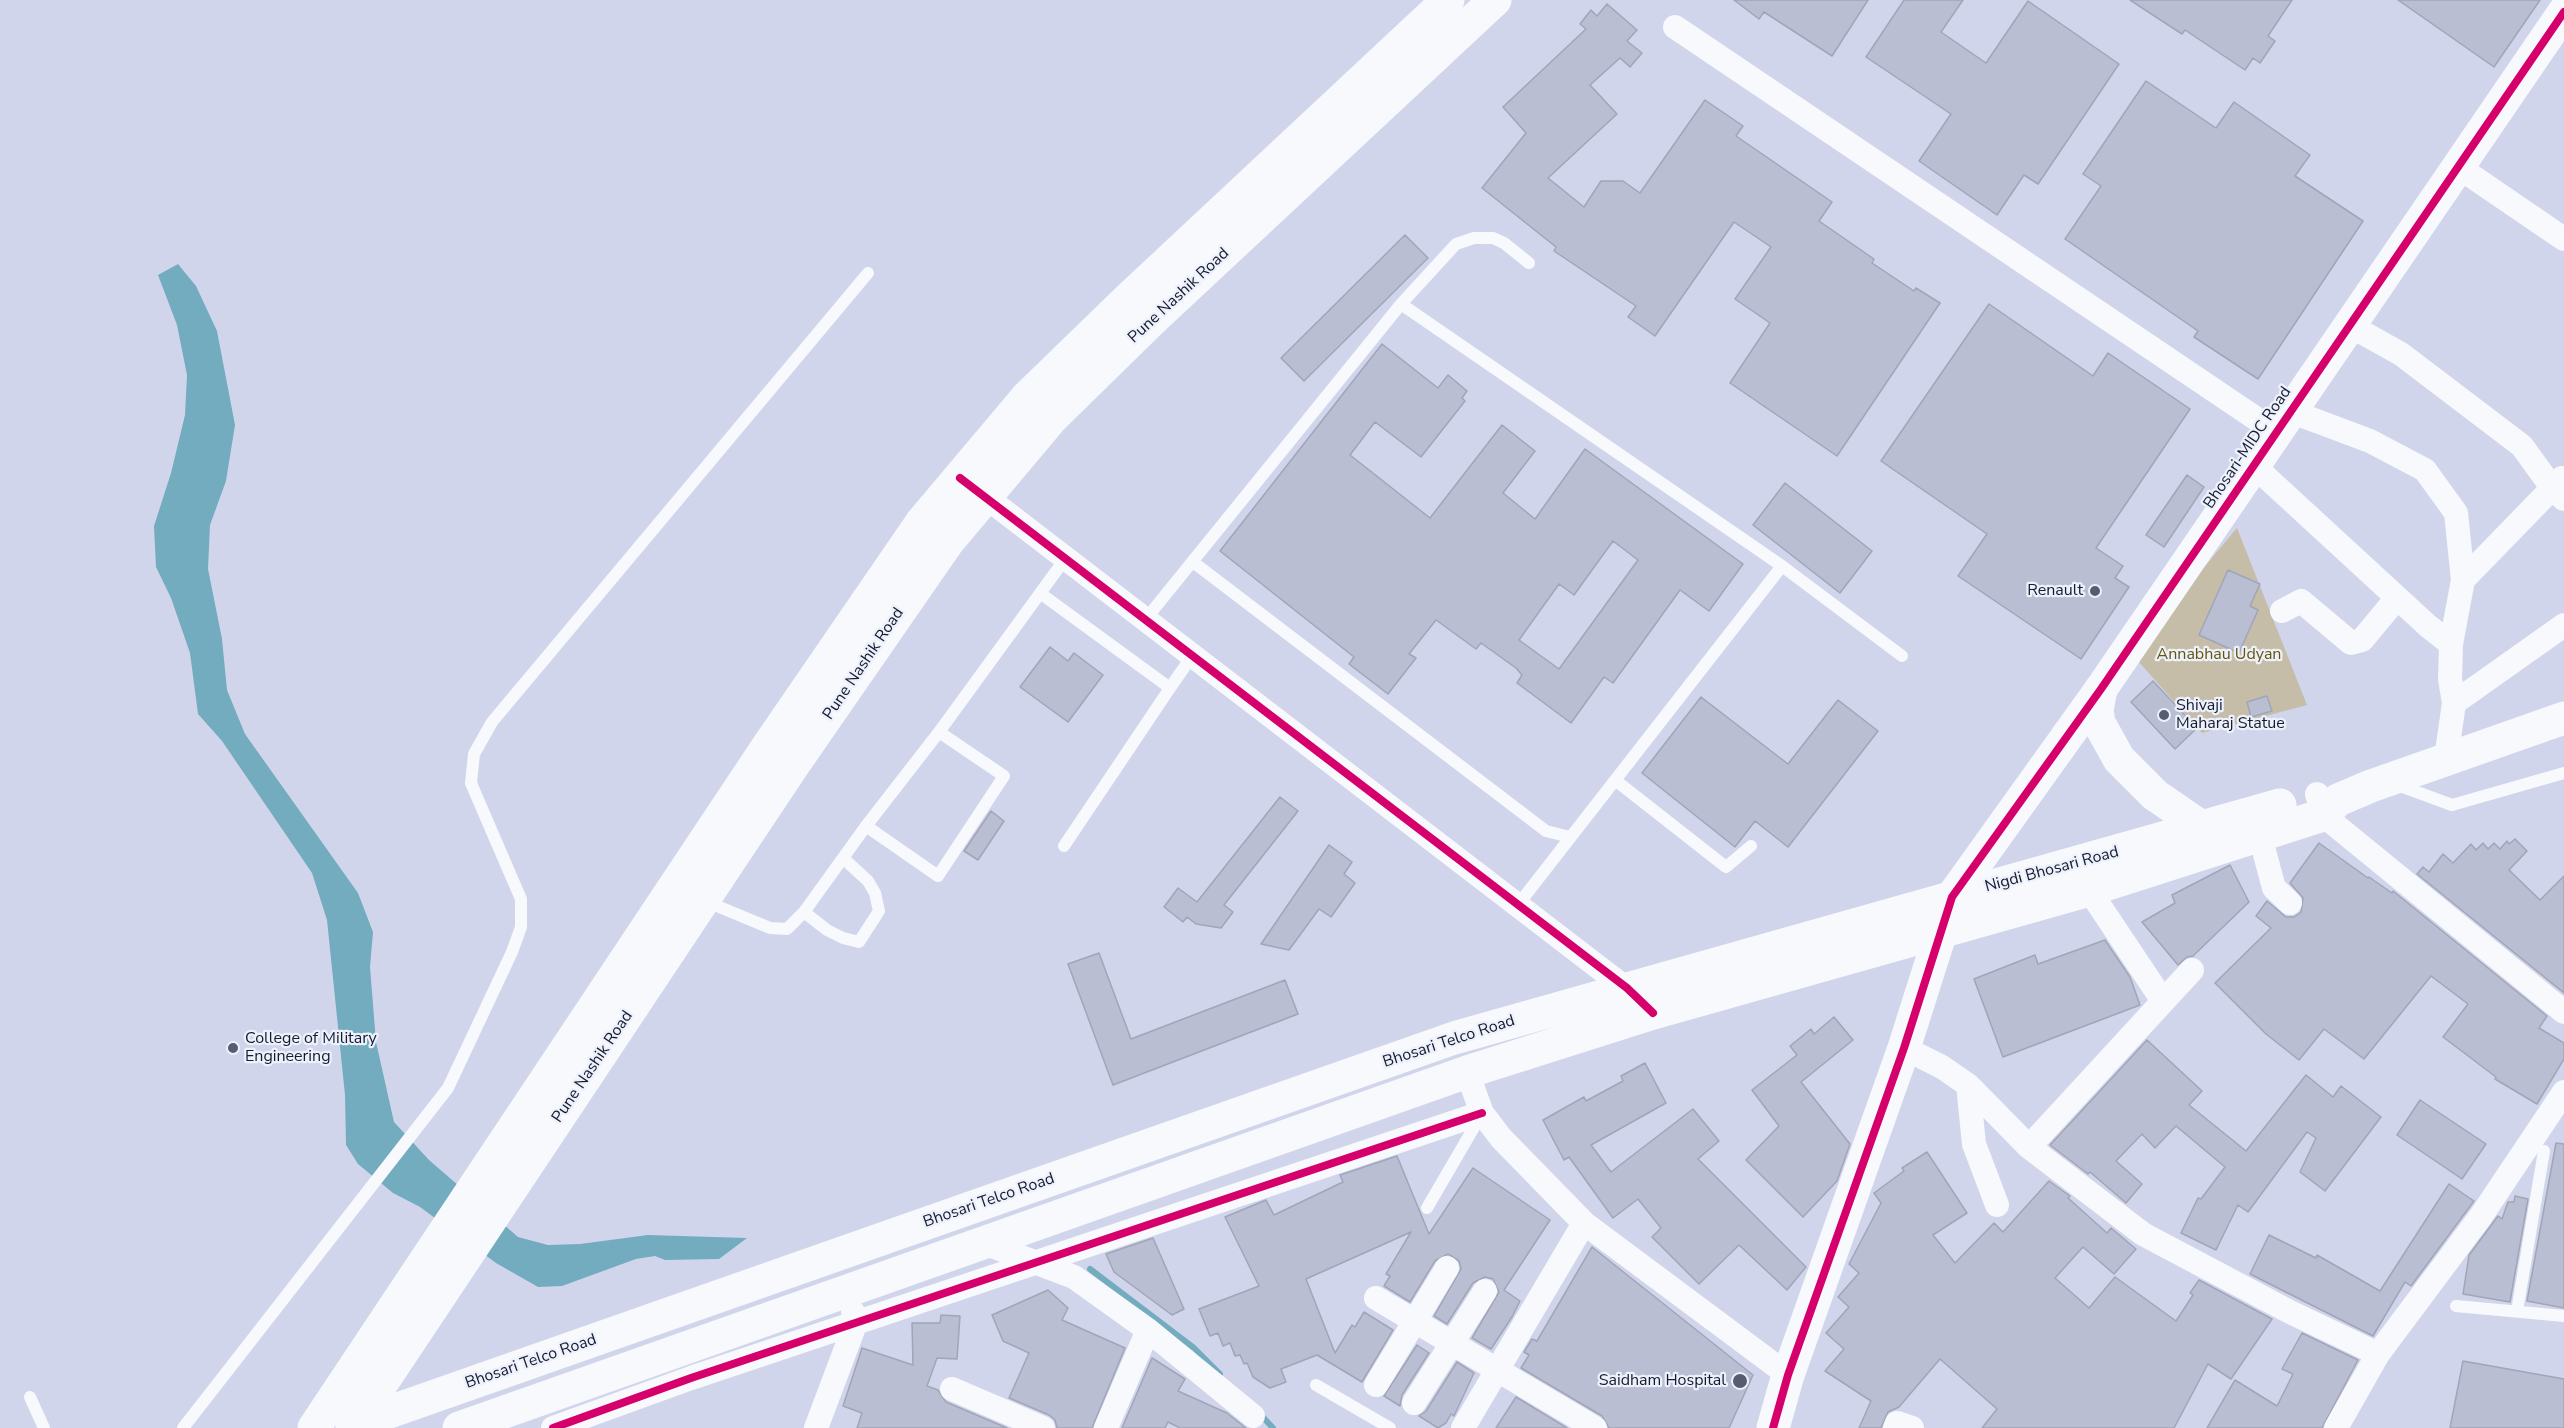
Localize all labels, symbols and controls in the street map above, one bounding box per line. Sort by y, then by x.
street label: Pune Nashik Road [1125,244,1233,348]
street label: Bhosari-MIDC Road [2200,383,2296,513]
place label: Renault [2027,581,2083,601]
marker: Renault [2088,584,2102,598]
street label: Pune Nashik Road [819,604,909,724]
park label: Annabhau Udyan [2157,645,2281,665]
place label: Shivaji Maharaj Statue [2176,696,2285,734]
marker: Shivaji Maharaj Statue [2157,708,2171,722]
street label: Nigdi Bhosari Road [1983,843,2121,897]
street label: Pune Nashik Road [548,1007,638,1127]
street label: Bhosari Telco Road [1381,1012,1517,1072]
place label: College of Military Engineering [245,1029,377,1067]
marker: College of Military Engineering [226,1041,240,1055]
street label: Bhosari Telco Road [921,1170,1057,1232]
street label: Bhosari Telco Road [463,1331,599,1393]
place label: Saidham Hospital [1599,1371,1726,1391]
marker: Saidham Hospital [1731,1372,1749,1390]

